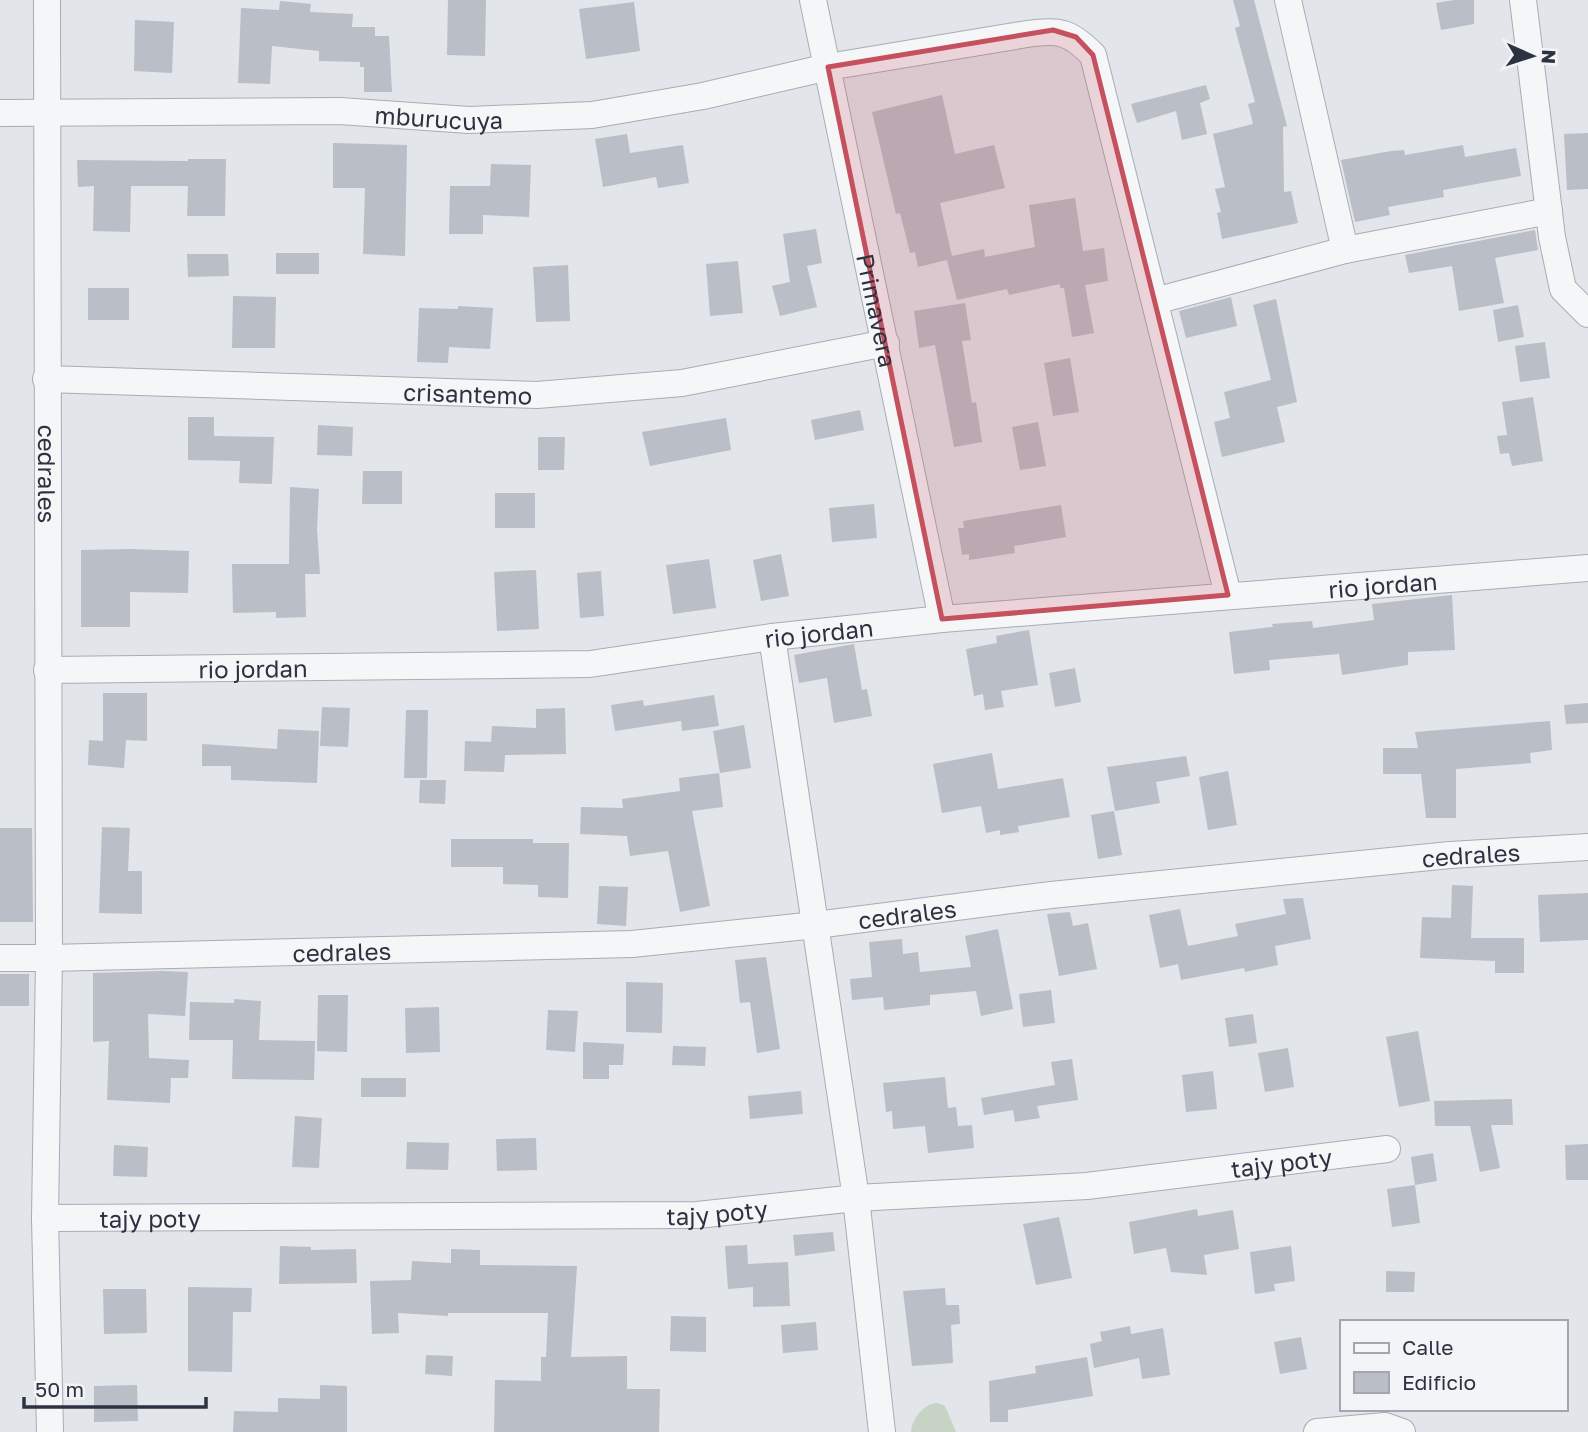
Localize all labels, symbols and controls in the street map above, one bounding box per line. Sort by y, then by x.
north arrow [1497,21,1567,91]
text: N [1538,49,1561,65]
street label: mburucuya [374,99,503,135]
street label: Primavera [852,251,904,370]
street label: crisantemo [403,376,533,409]
street label: cedrales [33,425,63,523]
street label: rio jordan [1327,565,1438,603]
street label: rio jordan [762,612,875,652]
street label: rio jordan [198,653,308,683]
street label: cedrales [1420,836,1521,872]
street label: cedrales [856,893,958,934]
street label: cedrales [292,935,392,967]
street label: tajy poty [1229,1141,1334,1183]
street label: tajy poty [666,1193,769,1230]
street label: tajy poty [99,1203,201,1232]
legend [1340,1320,1567,1411]
text: Calle [1402,1334,1454,1360]
scale bar [24,1366,206,1410]
text: Edificio [1402,1369,1476,1395]
text: 50 m [35,1376,84,1402]

